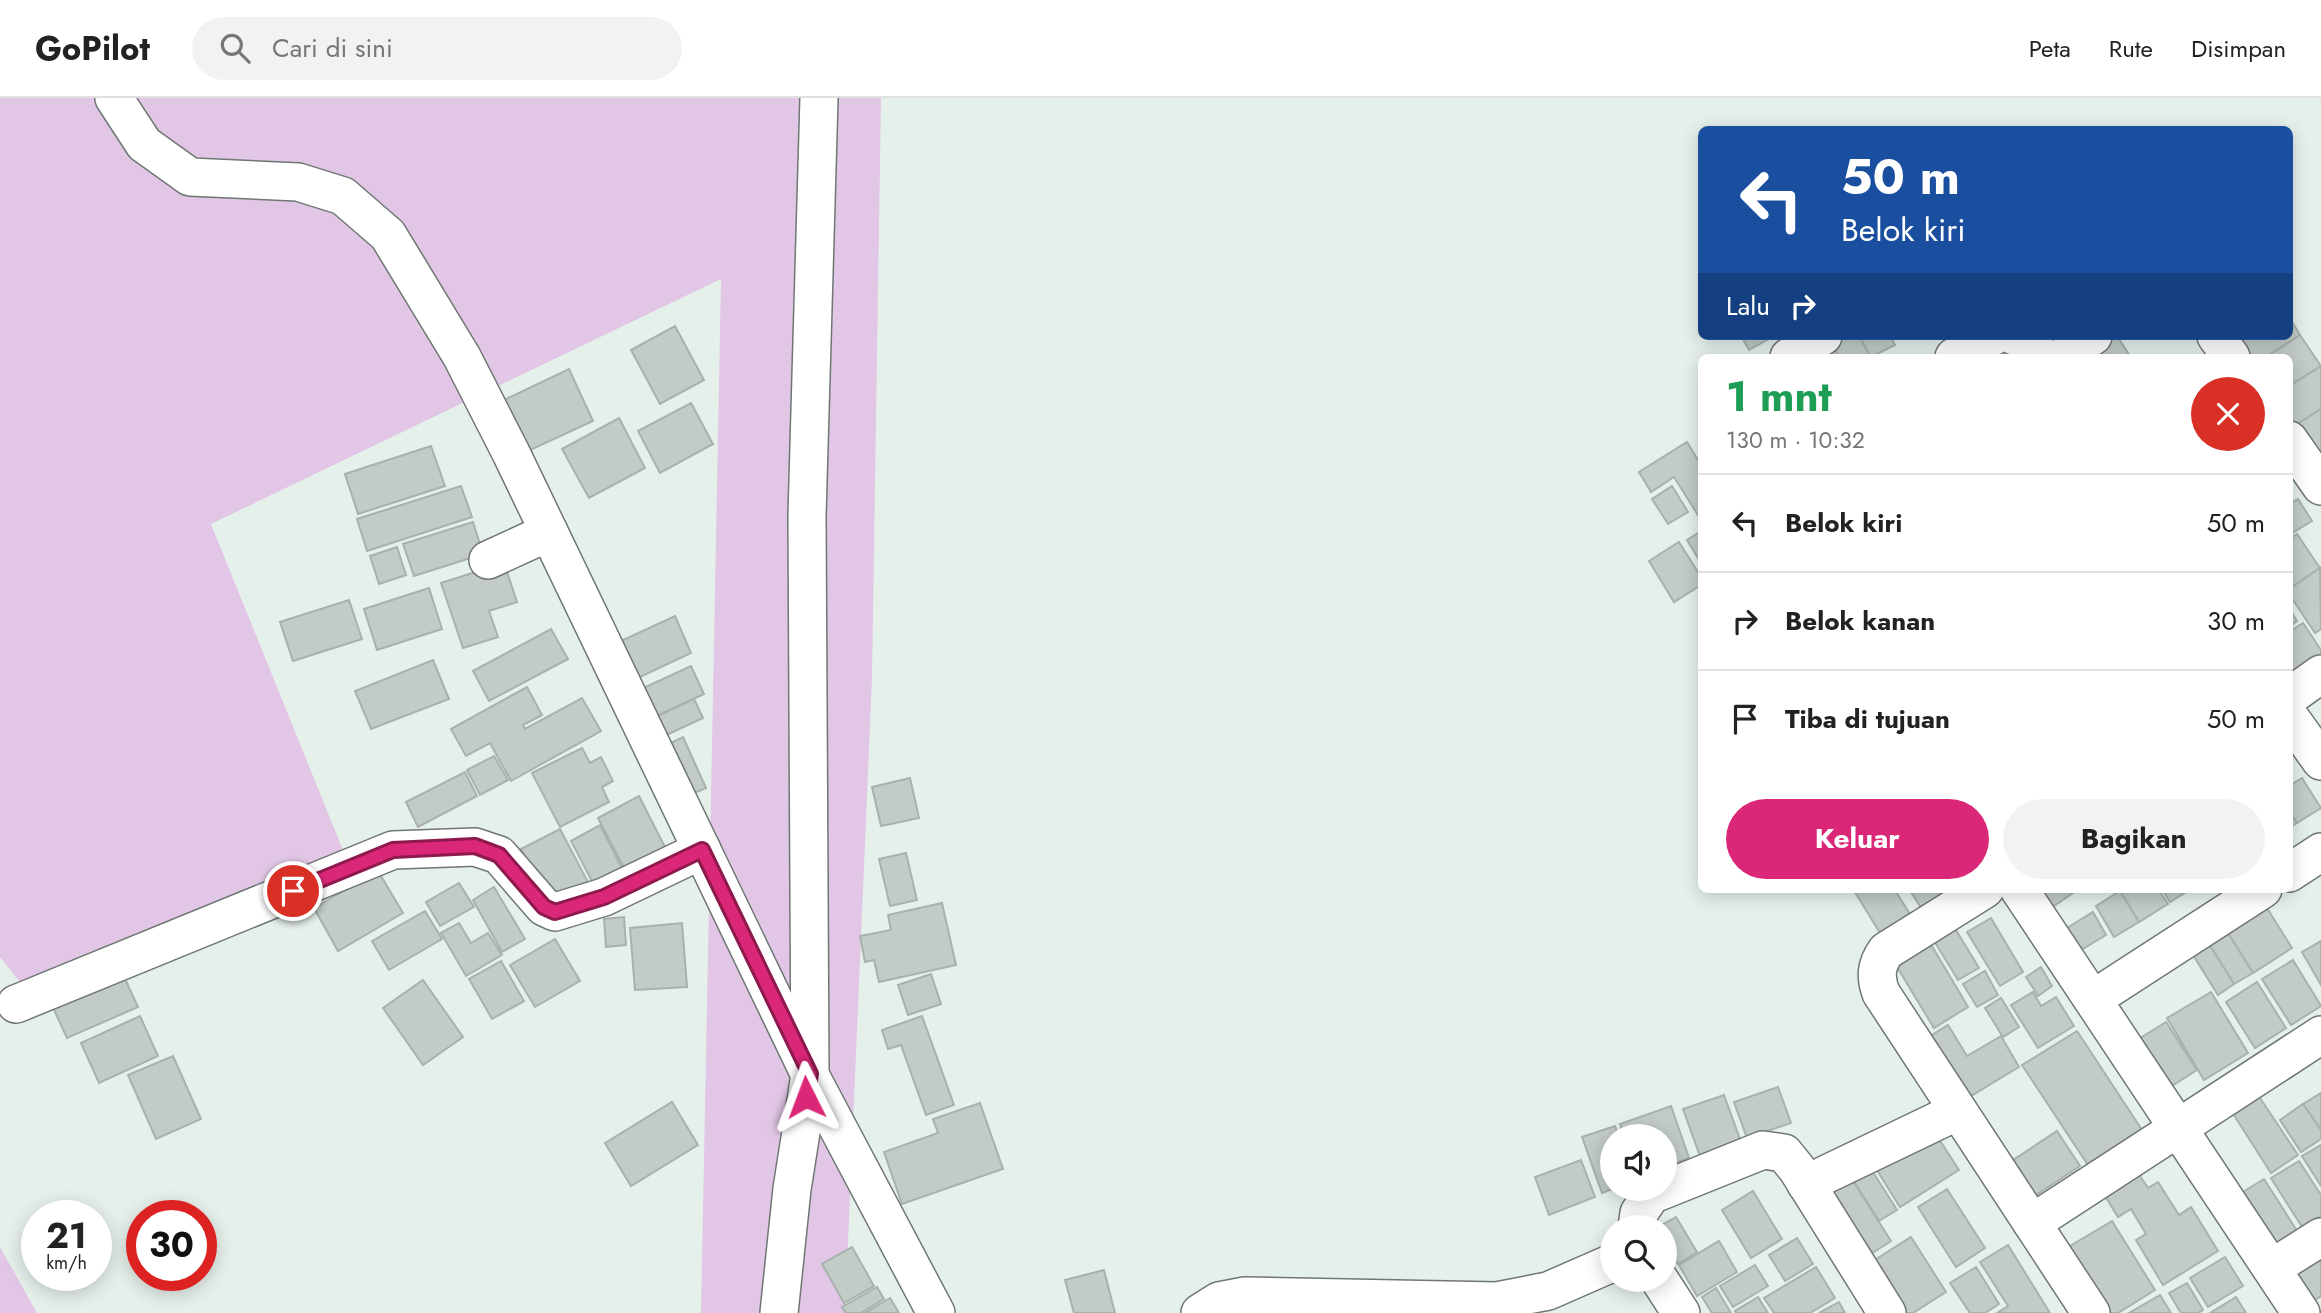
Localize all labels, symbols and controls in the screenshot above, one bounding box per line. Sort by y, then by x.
search box [192,17,682,80]
text: GoPilot [35,25,150,72]
icon: search [216,29,254,67]
text: Cari di sini [272,29,393,67]
text: Peta [2029,31,2071,66]
text: Rute [2109,31,2153,66]
text: Disimpan [2191,31,2286,66]
text: 50 m [1841,142,1960,212]
icon: left [1726,154,1817,245]
text: Belok kiri [1841,207,1966,253]
text: Lalu [1726,287,1770,325]
icon: right [1784,287,1822,325]
text: 1 mnt [1726,366,1832,427]
button: close [2191,377,2265,451]
text: 130 m · 10:32 [1726,423,1865,457]
icon: left [1726,504,1764,542]
text: Belok kiri [1785,504,1902,542]
text: 50 m [2207,504,2265,542]
icon: right [1726,602,1764,640]
text: Belok kanan [1785,602,1935,640]
text: 30 m [2207,602,2265,640]
icon: arrive [1726,700,1764,738]
text: Tiba di tujuan [1785,700,1950,738]
text: 50 m [2207,700,2265,738]
button: Keluar [1726,799,1989,879]
button: Bagikan [2003,799,2265,879]
pin [263,861,323,921]
icon: arrive [274,872,312,910]
position arrow [769,1060,843,1134]
map controls [1600,1124,1677,1292]
button: sound [1600,1124,1677,1201]
speed limit sign: 30 [126,1200,217,1291]
text: 21 [46,1211,87,1261]
button: search [1600,1215,1677,1292]
text: km/h [46,1250,87,1276]

